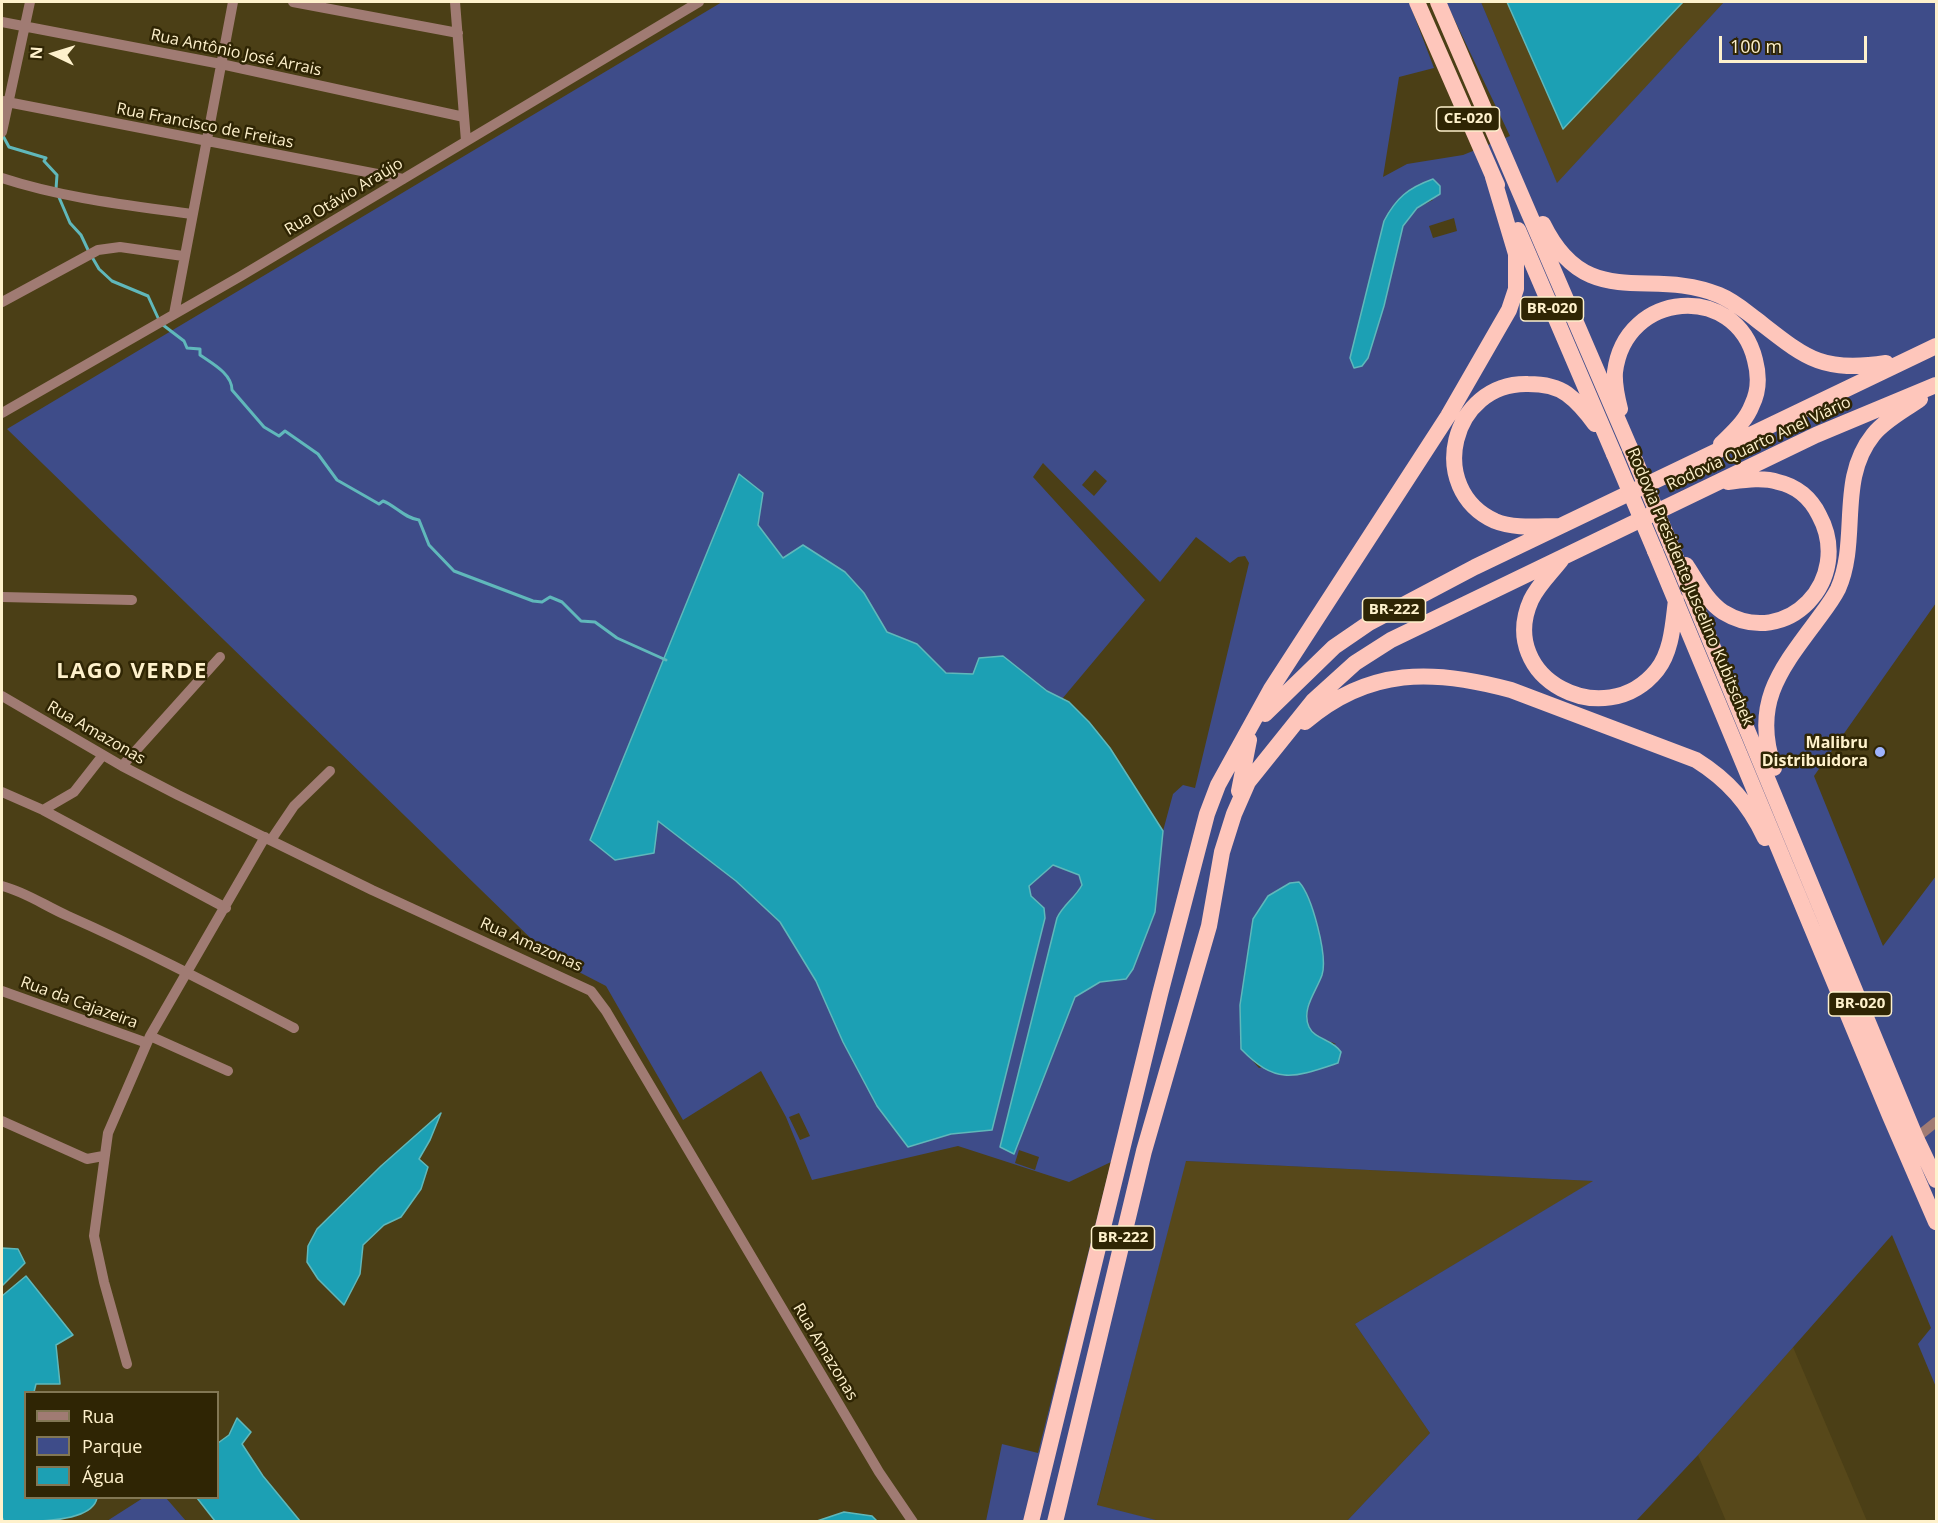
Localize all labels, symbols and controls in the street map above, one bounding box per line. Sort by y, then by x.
north arrow [24,24,84,84]
scale bar [1722,24,1870,62]
street label: Rua Antônio José Arrais [149,26,323,80]
text: 100 m [1730,34,1782,58]
text: N [25,45,47,60]
street label: Rua Francisco de Freitas [115,99,295,153]
road number: CE-020 [1436,107,1500,131]
street label: Rua Otávio Araújo [281,154,407,240]
road number: BR-020 [1520,297,1584,321]
street label: Rodovia Quarto Anel Viário [1664,393,1854,495]
street label: Rodovia Presidente Juscelino Kubitschek [1623,445,1757,729]
road number: BR-222 [1362,598,1426,622]
district label: LAGO VERDE [56,659,208,685]
street label: Rua Amazonas [44,697,148,769]
place label: Malibru Distribuidora [1762,733,1868,771]
marker: Malibru Distribuidora [1873,745,1887,759]
street label: Rua Amazonas [477,914,585,976]
street label: Rua da Cajazeira [18,973,140,1033]
road number: BR-020 [1828,992,1892,1016]
road number: BR-222 [1092,1226,1154,1250]
street label: Rua Amazonas [788,1300,862,1404]
legend [24,1391,219,1499]
text: Rua [82,1404,114,1428]
text: Parque [82,1434,142,1458]
text: Água [82,1464,124,1488]

